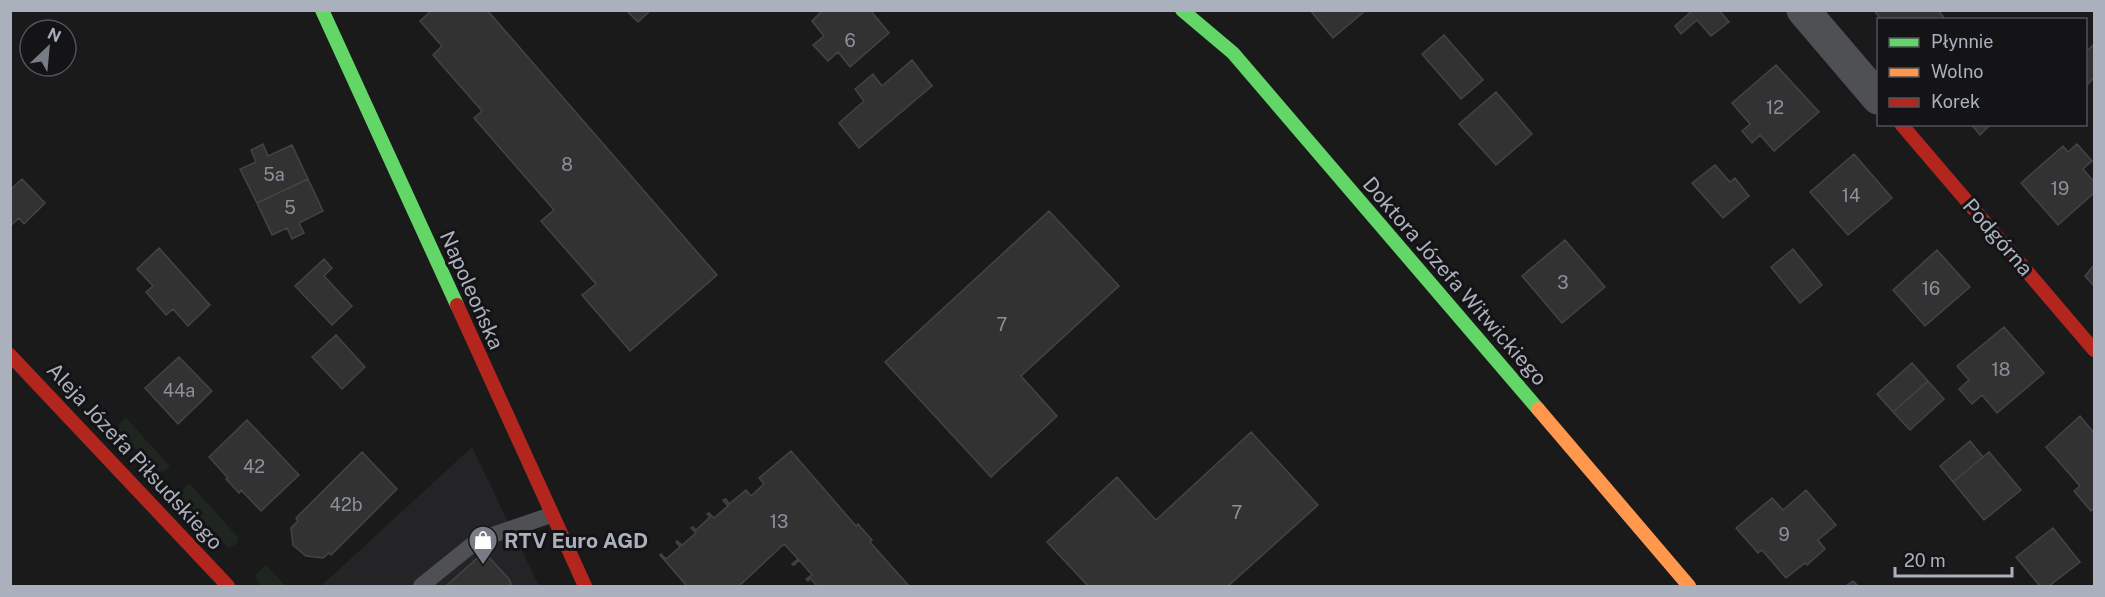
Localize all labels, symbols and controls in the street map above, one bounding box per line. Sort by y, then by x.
north arrow [18,18,78,78]
legend [1877,18,2087,126]
text: N [45,24,64,46]
house number: 6 [844,30,856,51]
text: Płynnie [1931,31,1994,52]
text: Wolno [1931,61,1983,82]
text: Korek [1931,91,1980,112]
house number: 12 [1766,97,1784,118]
house number: 8 [561,154,573,175]
house number: 5a [263,164,285,185]
street label: Doktora Józefa Witwickiego [1358,172,1552,390]
house number: 19 [2051,178,2069,199]
house number: 14 [1842,185,1860,206]
street label: Podgórna [1958,193,2038,281]
house number: 5 [284,197,296,218]
street label: Napoleońska [435,227,509,353]
house number: 3 [1557,272,1569,293]
house number: 16 [1922,278,1940,299]
house number: 7 [997,314,1007,335]
street label: Aleja Józefa Piłsudskiego [42,357,228,555]
house number: 18 [1992,359,2010,380]
house number: 44a [163,380,195,401]
house number: 42 [243,456,265,477]
house number: 42b [330,494,362,515]
house number: 7 [1232,502,1242,523]
house number: 13 [770,511,788,532]
shop icon: RTV Euro AGD [467,524,499,566]
house number: 9 [1778,524,1790,545]
place label: RTV Euro AGD [504,528,648,553]
scale bar [1895,540,2012,578]
text: 20 m [1904,550,1946,571]

